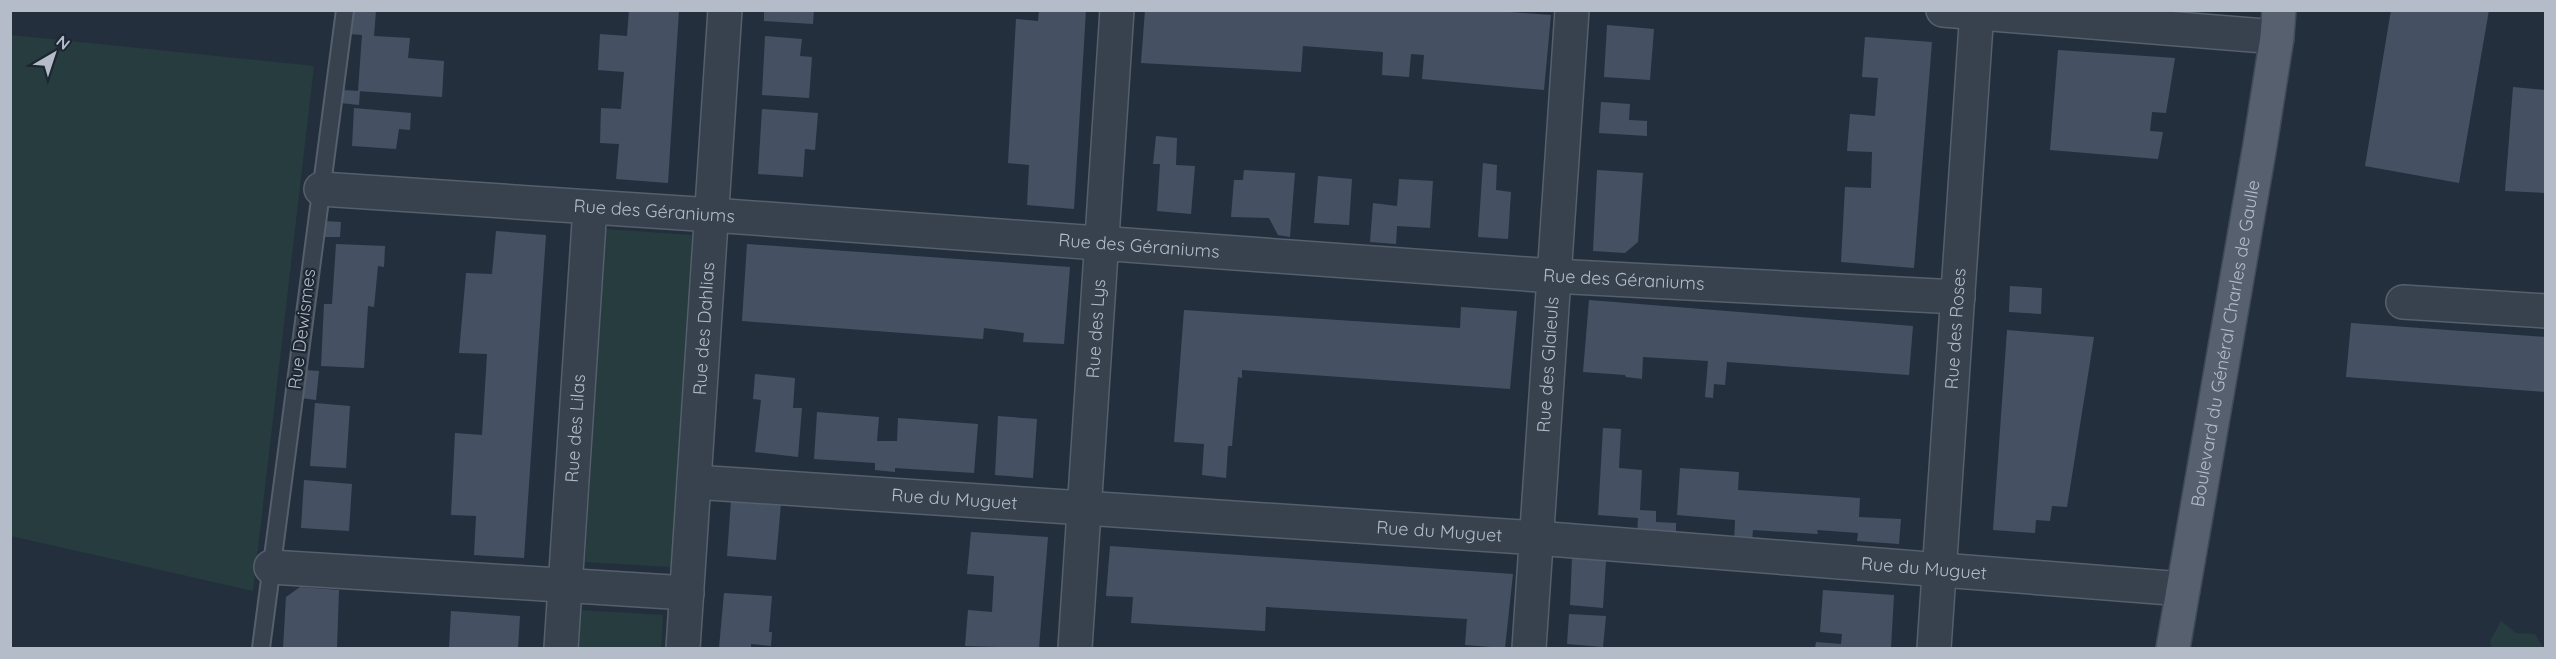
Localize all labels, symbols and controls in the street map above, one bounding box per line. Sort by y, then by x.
north arrow [24,24,84,84]
text: N [53,31,74,54]
street label: Boulevard du Général Charles de Gaulle [2186,178,2265,509]
street label: Rue des Géraniums [573,194,736,228]
street label: Rue des Géraniums [1058,228,1220,263]
street label: Rue des Dahlias [688,261,719,396]
street label: Rue des Géraniums [1542,263,1705,295]
street label: Rue Dewismes [283,267,320,391]
street label: Rue des Roses [1939,267,1971,390]
street label: Rue des Lys [1081,278,1110,379]
street label: Rue des Glaieuls [1532,296,1564,433]
street label: Rue des Lilas [560,373,590,483]
street label: Rue du Muguet [891,483,1018,514]
street label: Rue du Muguet [1376,515,1503,547]
street label: Rue du Muguet [1860,552,1988,585]

